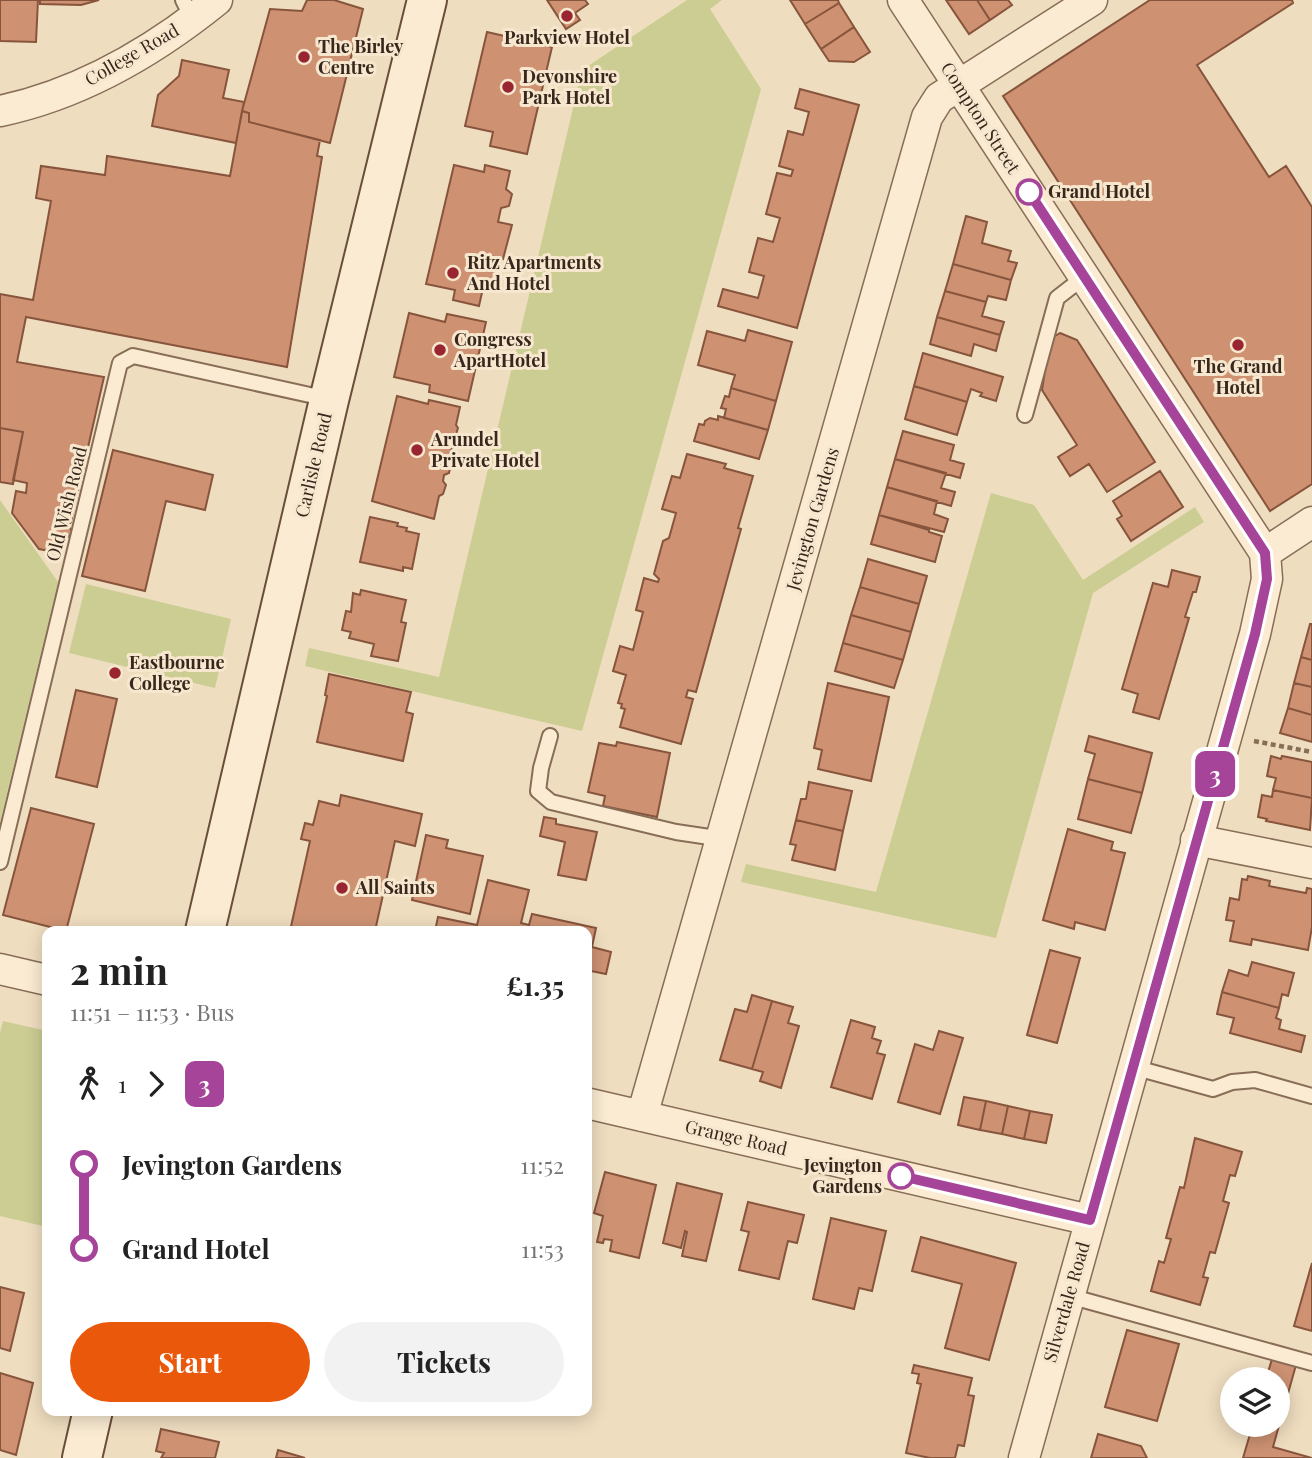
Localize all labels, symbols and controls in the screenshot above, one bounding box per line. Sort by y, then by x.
marker: Parkview Hotel [559,8,575,24]
street label: College Road [80,17,184,91]
place label: Parkview Hotel [504,25,630,49]
place label: The Birley Centre [318,34,404,79]
marker: The Birley Centre [296,49,312,65]
street label: Compton Street [936,57,1026,178]
place label: Devonshire Park Hotel [522,64,617,109]
marker: Devonshire Park Hotel [500,79,516,95]
marker: Grand Hotel [1016,179,1042,205]
place label: Grand Hotel [1048,179,1151,203]
place label: Ritz Apartments And Hotel [466,250,601,295]
marker: Ritz Apartments And Hotel [445,265,461,281]
place label: Congress ApartHotel [453,327,546,372]
marker: The Grand Hotel [1230,337,1246,353]
marker: Congress ApartHotel [432,342,448,358]
place label: The Grand Hotel [1194,354,1283,399]
street label: Carlisle Road [289,409,337,520]
place label: Arundel Private Hotel [430,427,540,472]
marker: Arundel Private Hotel [409,442,425,458]
street label: Old Wish Road [40,443,92,564]
street label: Jevington Gardens [780,444,844,594]
place label: Eastbourne College [129,650,225,695]
marker: Eastbourne College [107,665,123,681]
line badge: 3 [1192,751,1238,797]
text: 3 [1209,758,1221,790]
place label: All Saints [355,875,435,899]
marker: All Saints [334,880,350,896]
text: 2 min [70,944,168,995]
text: £1.35 [506,968,564,1003]
text: 11:51 – 11:53 · Bus [70,996,234,1027]
icon: walk [70,1065,108,1103]
icon: forward [137,1065,175,1103]
text: 1 [118,1068,127,1099]
text: 3 [199,1068,210,1100]
street label: Grange Road [683,1114,790,1161]
text: Jevington Gardens [122,1147,342,1182]
text: 11:52 [520,1149,564,1180]
place label: Jevington Gardens [803,1153,882,1198]
marker: Jevington Gardens [888,1163,914,1189]
text: Grand Hotel [122,1231,270,1266]
text: 11:53 [521,1233,564,1264]
street label: Silverdale Road [1037,1238,1095,1365]
button: Start [70,1322,310,1402]
button: Tickets [324,1322,564,1402]
map controls [1220,1367,1290,1437]
button: layers [1220,1367,1290,1437]

